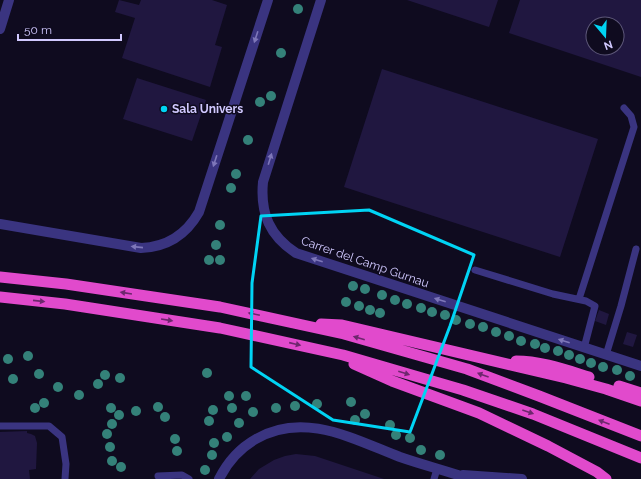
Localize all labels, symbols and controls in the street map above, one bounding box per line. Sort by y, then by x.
scale bar [18,16,121,42]
north arrow [585,16,625,56]
text: 50 m [24,23,52,37]
one-way arrow [252,31,258,43]
text: N [602,37,614,52]
place label: Sala Univers [172,102,243,116]
marker: Sala Univers [159,104,169,114]
one-way arrow [267,152,273,164]
one-way arrow [212,155,218,167]
street label: Carrer del Camp Gurnau [299,234,431,290]
one-way arrow [131,244,143,250]
one-way arrow [311,257,323,263]
one-way arrow [120,290,132,296]
one-way arrow [434,297,446,303]
one-way arrow [33,298,45,304]
one-way arrow [248,311,260,317]
one-way arrow [161,317,174,323]
one-way arrow [352,335,365,341]
one-way arrow [558,338,570,344]
one-way arrow [289,342,301,348]
one-way arrow [399,370,411,376]
one-way arrow [477,372,489,378]
one-way arrow [522,410,534,416]
one-way arrow [598,419,610,425]

